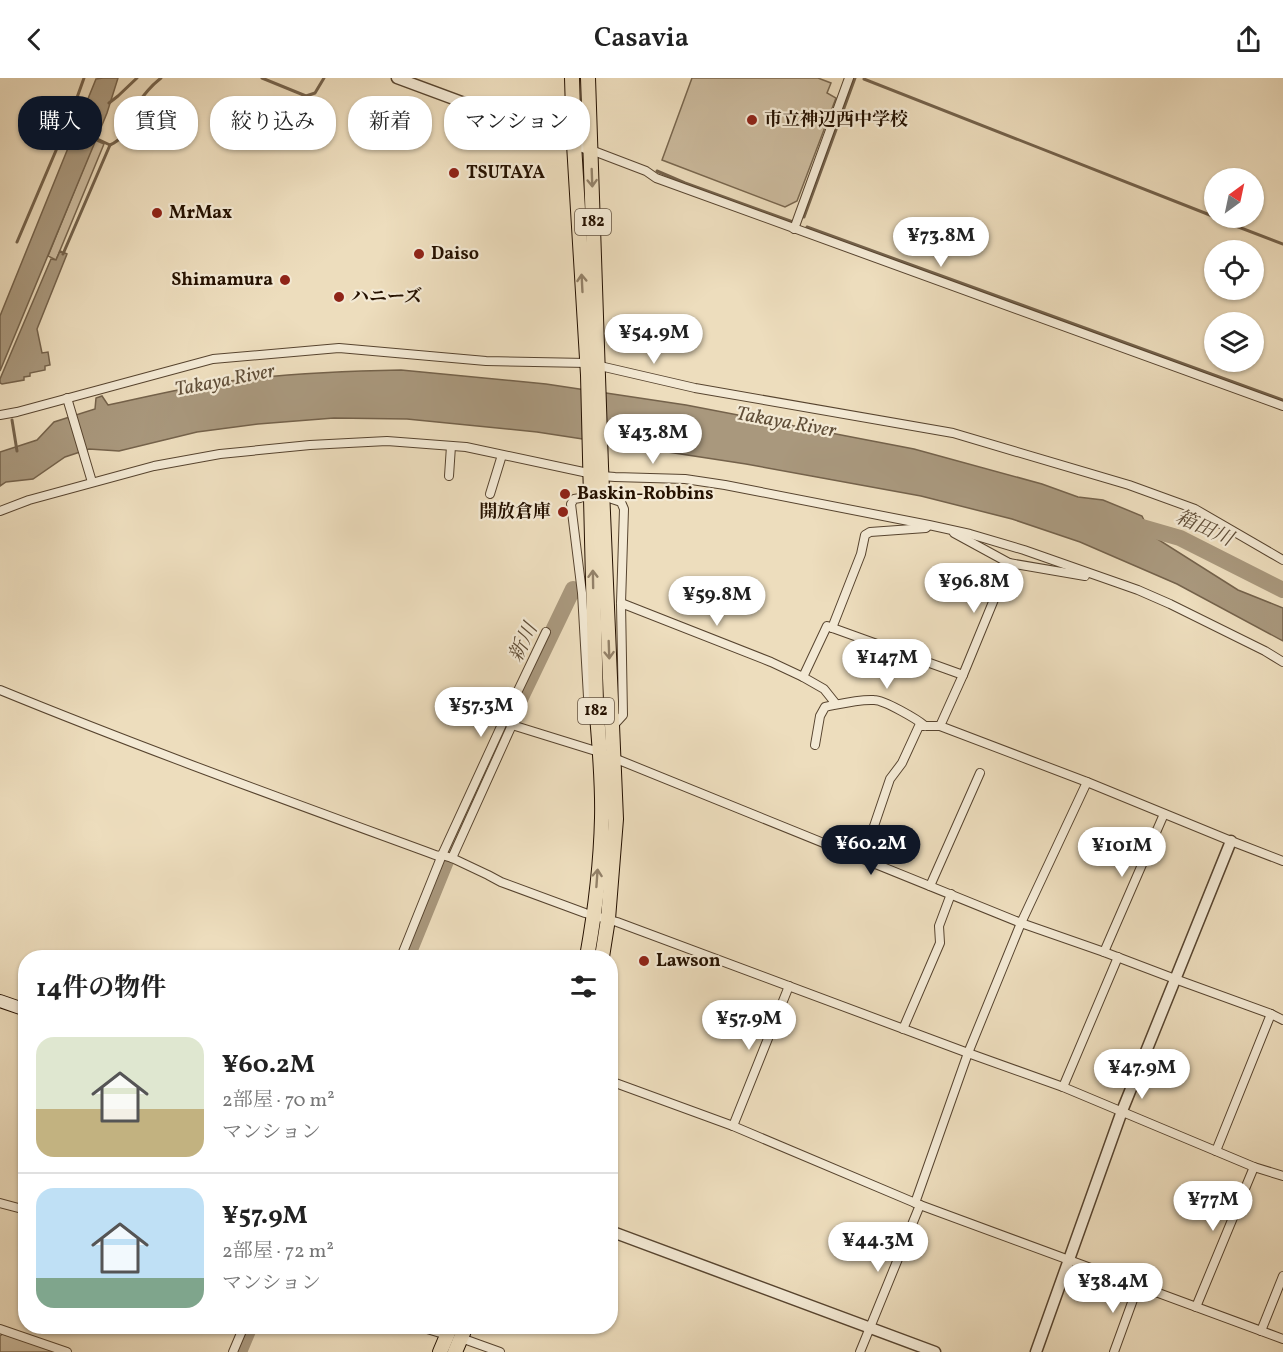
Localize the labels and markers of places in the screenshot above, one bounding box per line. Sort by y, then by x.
place label: 市立神辺西中学校 [764,108,908,133]
marker: 市立神辺西中学校 [745,113,759,127]
place label: TSUTAYA [466,161,545,186]
marker: TSUTAYA [447,166,461,180]
place label: MrMax [169,201,232,226]
marker: MrMax [150,206,164,220]
pin: ¥73.8M [892,217,990,268]
place label: Daiso [431,242,479,267]
marker: Daiso [412,247,426,261]
place label: Shimamura [171,268,273,293]
marker: Shimamura [278,273,292,287]
place label: ハニーズ [351,285,422,310]
marker: ハニーズ [332,290,346,304]
pin: ¥54.9M [605,314,703,365]
pin: ¥43.8M [604,414,702,465]
place label: Baskin-Robbins [577,482,714,507]
marker: Baskin-Robbins [558,487,572,501]
place label: 開放倉庫 [479,500,551,525]
marker: 開放倉庫 [556,505,570,519]
pin: ¥96.8M [925,563,1023,614]
pin: ¥59.8M [668,576,766,627]
pin: ¥147M [845,639,929,690]
pin: ¥57.3M [432,687,530,738]
pin: ¥60.2M [822,825,920,876]
pin: ¥101M [1080,827,1164,878]
place label: Lawson [656,949,721,974]
marker: Lawson [637,954,651,968]
pin: ¥57.9M [700,1000,798,1051]
pin: ¥47.9M [1093,1049,1191,1100]
pin: ¥77M [1177,1181,1249,1232]
pin: ¥44.3M [829,1222,927,1273]
pin: ¥38.4M [1064,1263,1162,1314]

